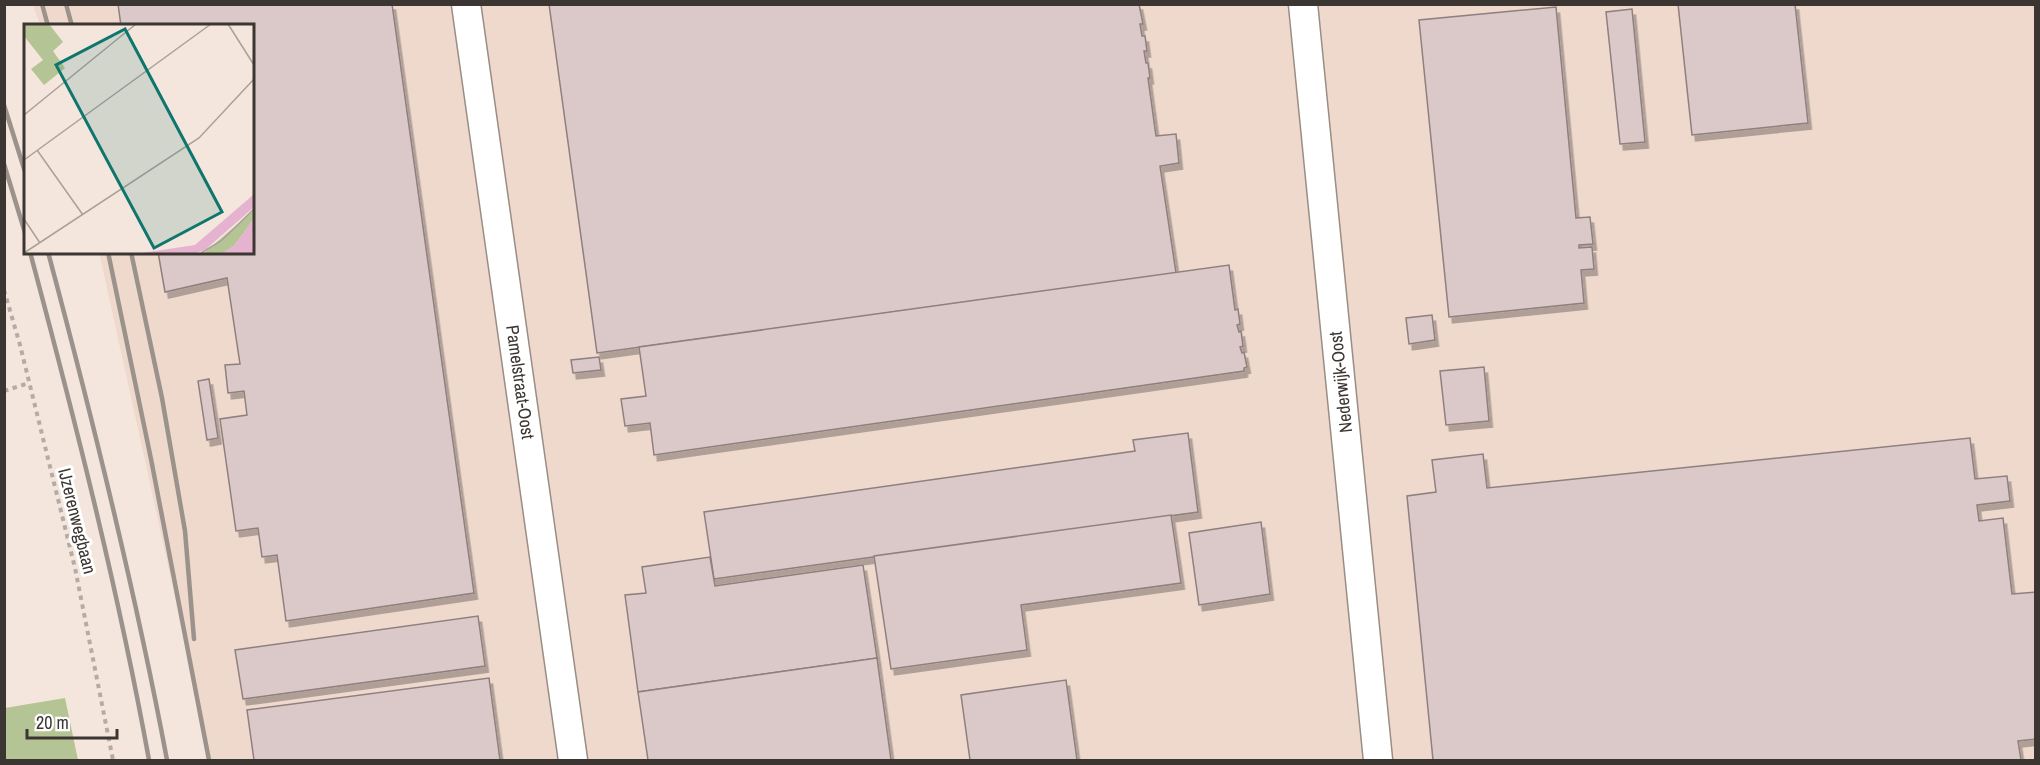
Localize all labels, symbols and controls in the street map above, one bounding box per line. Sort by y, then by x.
inset map [24,24,254,254]
street label: Pamelstraat-Oost [500,323,541,441]
street label: Nederwijk-Oost [1323,330,1358,434]
street label: IJzerenwegbaan [52,465,103,576]
scale bar [27,702,117,740]
text: 20 m [36,710,69,735]

